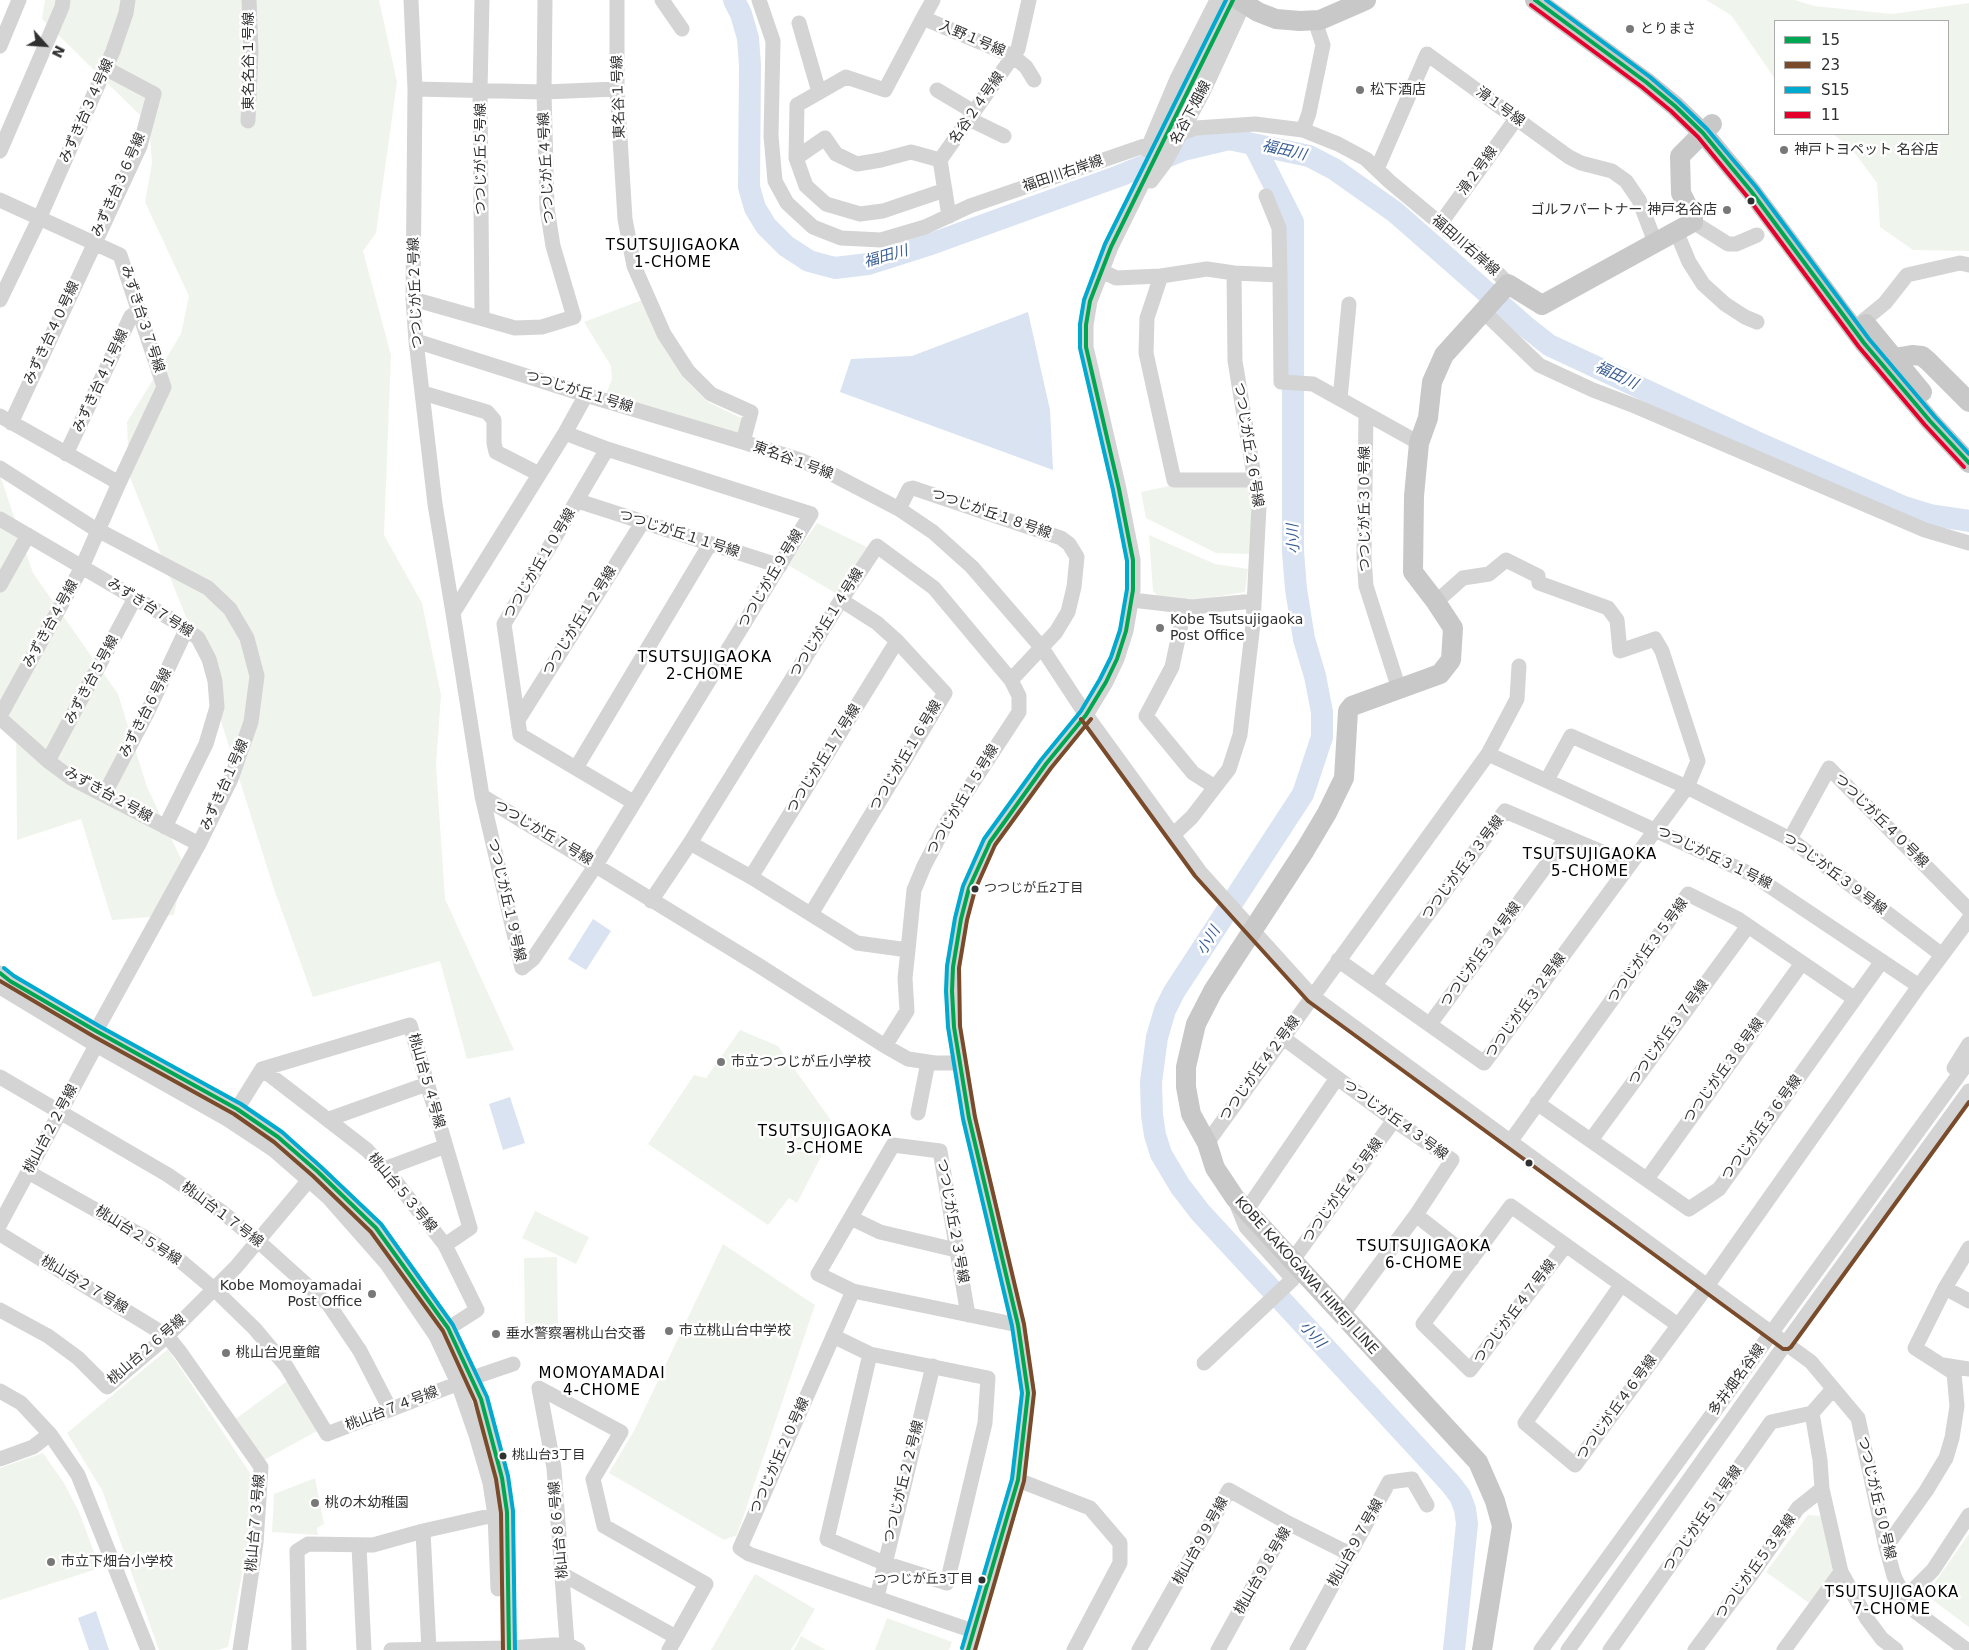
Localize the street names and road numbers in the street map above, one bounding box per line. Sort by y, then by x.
street label: 東名名谷１号線 [241,12,257,110]
street label: 入野１号線 [937,18,1007,60]
street label: 東名谷１号線 [609,55,629,139]
street label: みずき台３４号線 [57,56,117,166]
street label: 名谷２４号線 [946,69,1008,147]
street label: 名谷下畑線 [1167,78,1215,148]
street label: 滑１号線 [1472,84,1528,130]
street label: つつじが丘５号線 [473,103,489,215]
street label: つつじが丘４号線 [536,112,558,224]
street label: みずき台３６号線 [89,130,149,240]
street label: 滑２号線 [1455,143,1501,199]
street label: 福田川右岸線 [1021,152,1105,196]
street label: 福田川右岸線 [1428,212,1502,280]
street label: つつじが丘２号線 [406,237,426,349]
street label: みずき台３７号線 [117,263,167,375]
street label: みずき台４０号線 [21,279,83,387]
street label: みずき台４１号線 [70,327,132,435]
street label: つつじが丘１号線 [523,368,635,416]
street label: つつじが丘２６号線 [1230,381,1266,509]
street label: 東名谷１号線 [751,439,835,483]
street label: つつじが丘３０号線 [1357,446,1373,572]
street label: つつじが丘１８号線 [929,486,1053,542]
street label: つつじが丘１０号線 [500,506,580,622]
street label: つつじが丘１１号線 [616,507,742,561]
street label: つつじが丘９号線 [735,527,807,631]
street label: つつじが丘１２号線 [539,563,621,679]
street label: つつじが丘１４号線 [786,565,868,681]
street label: みずき台７号線 [104,575,196,641]
street label: みずき台４号線 [20,577,82,671]
street label: みずき台５号線 [62,633,122,727]
street label: みずき台６号線 [116,666,176,760]
street label: つつじが丘１６号線 [866,698,946,814]
street label: つつじが丘１７号線 [783,701,865,817]
street label: みずき台１号線 [197,737,253,833]
street label: つつじが丘１５号線 [923,742,1003,858]
street label: みずき台２号線 [61,764,155,826]
street label: つつじが丘４０号線 [1831,771,1931,871]
street label: つつじが丘７号線 [491,797,595,869]
street label: つつじが丘３３号線 [1418,813,1508,923]
street label: つつじが丘３１号線 [1654,823,1774,893]
street label: つつじが丘３９号線 [1779,829,1889,919]
street label: つつじが丘１９号線 [484,837,528,963]
street label: つつじが丘３５号線 [1604,895,1692,1007]
street label: つつじが丘３４号線 [1437,899,1525,1011]
street label: つつじが丘３２号線 [1482,950,1570,1062]
street label: つつじが丘３７号線 [1625,977,1713,1089]
street label: つつじが丘４２号線 [1216,1013,1304,1125]
street label: つつじが丘３８号線 [1680,1015,1768,1127]
street label: 桃山台５４号線 [404,1032,448,1130]
street label: つつじが丘３６号線 [1718,1072,1806,1184]
street label: つつじが丘４３号線 [1339,1076,1451,1164]
street label: 桃山台２２号線 [21,1082,81,1176]
street label: つつじが丘４５号線 [1299,1135,1387,1247]
street label: 桃山台５３号線 [364,1150,440,1236]
street label: つつじが丘２３号線 [933,1157,971,1285]
street label: 桃山台１７号線 [178,1179,266,1251]
street label: KOBE KAKOGAWA HIMEJI LINE [1231,1194,1381,1358]
street label: 桃山台２５号線 [92,1203,184,1269]
street label: 桃山台２７号線 [38,1253,130,1317]
street label: つつじが丘４７号線 [1470,1257,1560,1367]
street label: 桃山台２６号線 [105,1312,189,1388]
street label: 多井畑名谷線 [1706,1341,1768,1419]
street label: つつじが丘４６号線 [1573,1352,1661,1464]
street label: 桃山台７４号線 [343,1384,441,1434]
street label: つつじが丘２０号線 [747,1395,813,1517]
street label: つつじが丘２２号線 [881,1419,927,1545]
street label: つつじが丘５０号線 [1854,1435,1898,1561]
street label: つつじが丘５１号線 [1660,1463,1746,1575]
street label: 桃山台７３号線 [243,1473,269,1573]
street label: 桃山台８６号線 [546,1480,572,1580]
street label: 桃山台９９号線 [1170,1494,1232,1588]
street label: 桃山台９７号線 [1325,1496,1387,1590]
street label: つつじが丘５３号線 [1712,1511,1800,1623]
street label: 桃山台９８号線 [1231,1524,1295,1618]

